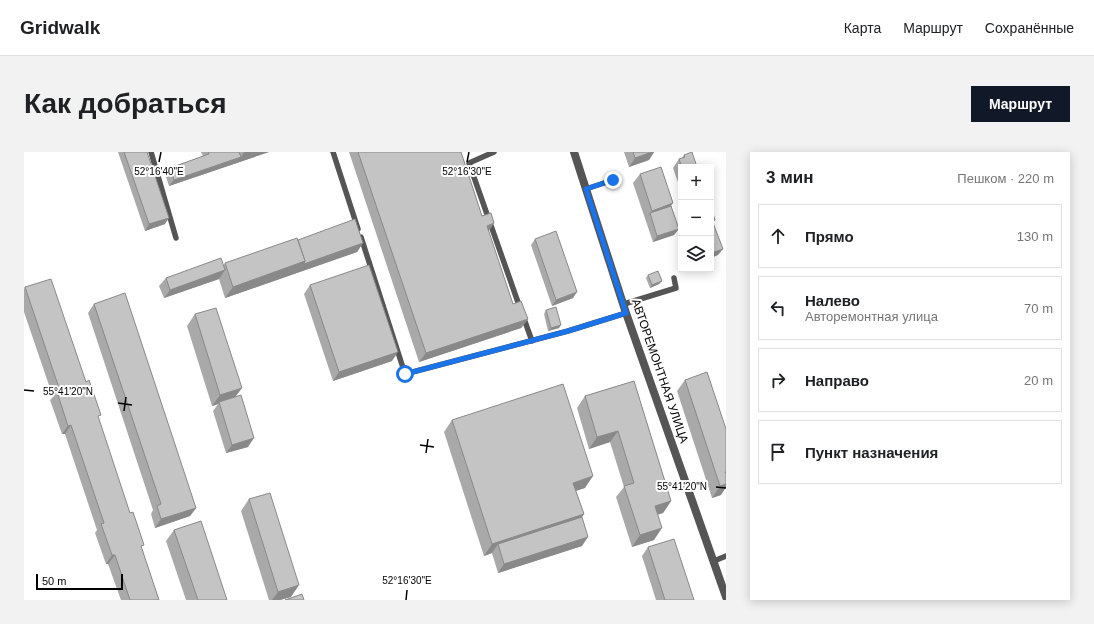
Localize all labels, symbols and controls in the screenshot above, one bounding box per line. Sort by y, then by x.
text: Gridwalk [20,17,100,38]
text: Карта [844,20,881,36]
text: Маршрут [903,20,963,36]
text: Сохранённые [985,20,1074,36]
button: Маршрут [971,86,1070,122]
text: Как добраться [24,88,226,119]
map controls [678,164,714,272]
button: + [678,164,714,200]
text: 52°16'40"E [134,166,184,177]
text: 52°16'30"E [442,166,492,177]
text: 3 мин [766,168,813,187]
route end [604,171,622,189]
text: Пешком · 220 m [957,171,1054,186]
button: − [678,200,714,236]
icon: ahead [767,225,789,247]
text: Прямо [805,228,854,245]
text: 130 m [1017,229,1053,244]
button: layers [678,236,714,272]
text: Налево [805,292,860,309]
street label: АВТОРЕМОНТНАЯ УЛИЦА [629,297,691,445]
icon: left [767,297,789,319]
text: 70 m [1024,301,1053,316]
text: Авторемонтная улица [805,309,938,324]
route start [396,365,414,383]
icon: right [767,369,789,391]
text: Направо [805,372,869,389]
text: 20 m [1024,373,1053,388]
text: 55°41'20"N [43,386,93,397]
icon: arrive [767,441,789,463]
text: Пункт назначения [805,444,938,461]
text: 55°41'20"N [657,481,707,492]
scale bar [36,572,123,591]
text: 50 m [42,575,66,587]
text: 52°16'30"E [382,575,432,586]

